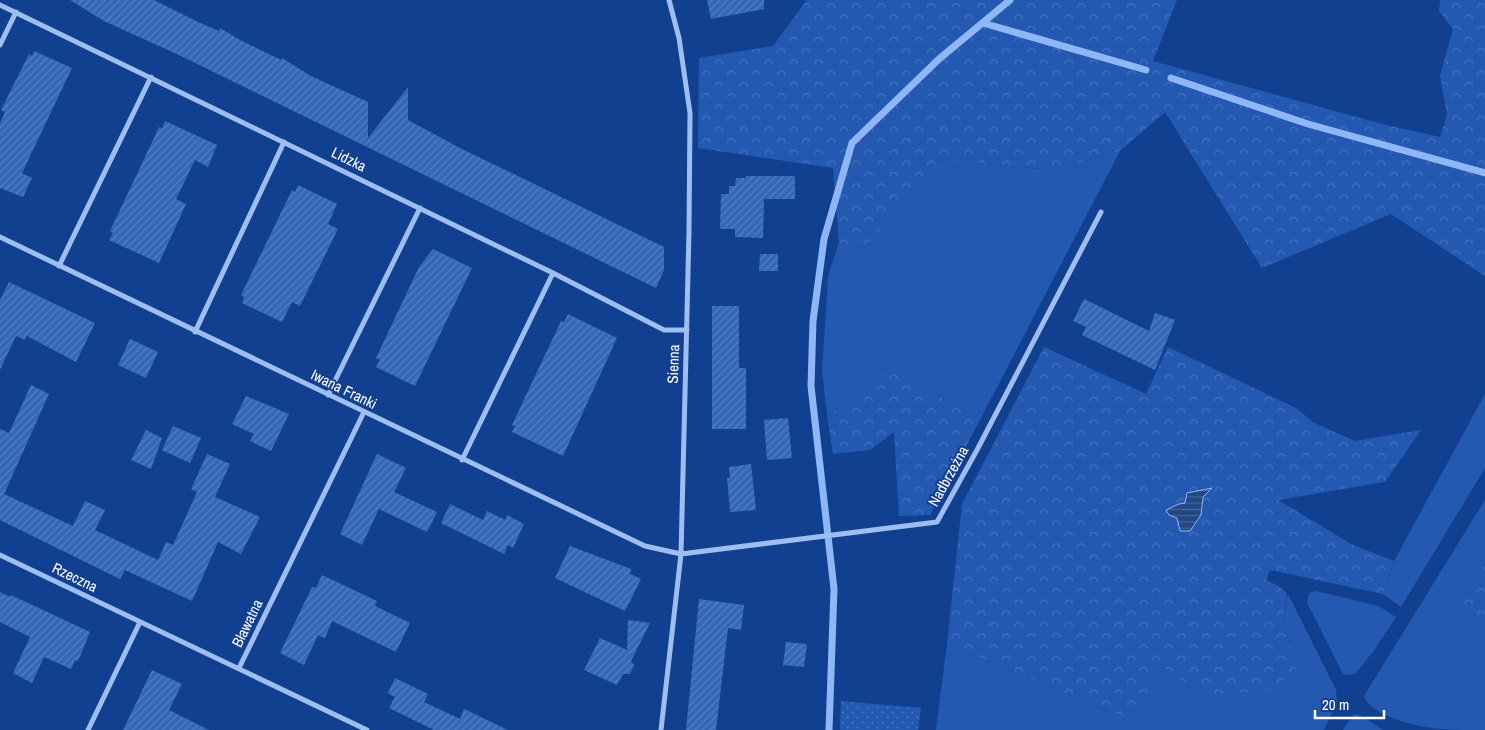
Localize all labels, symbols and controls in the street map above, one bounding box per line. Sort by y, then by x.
street label: Lidzka [328,142,370,176]
street label: Sienna [662,344,684,384]
street label: Iwana Franki [307,364,381,414]
street label: Nadbrzeżna [923,442,973,510]
street label: Rzeczna [49,557,101,597]
street label: Bławatna [226,596,268,650]
scale bar [1315,688,1384,720]
text: 20 m [1322,694,1349,715]

